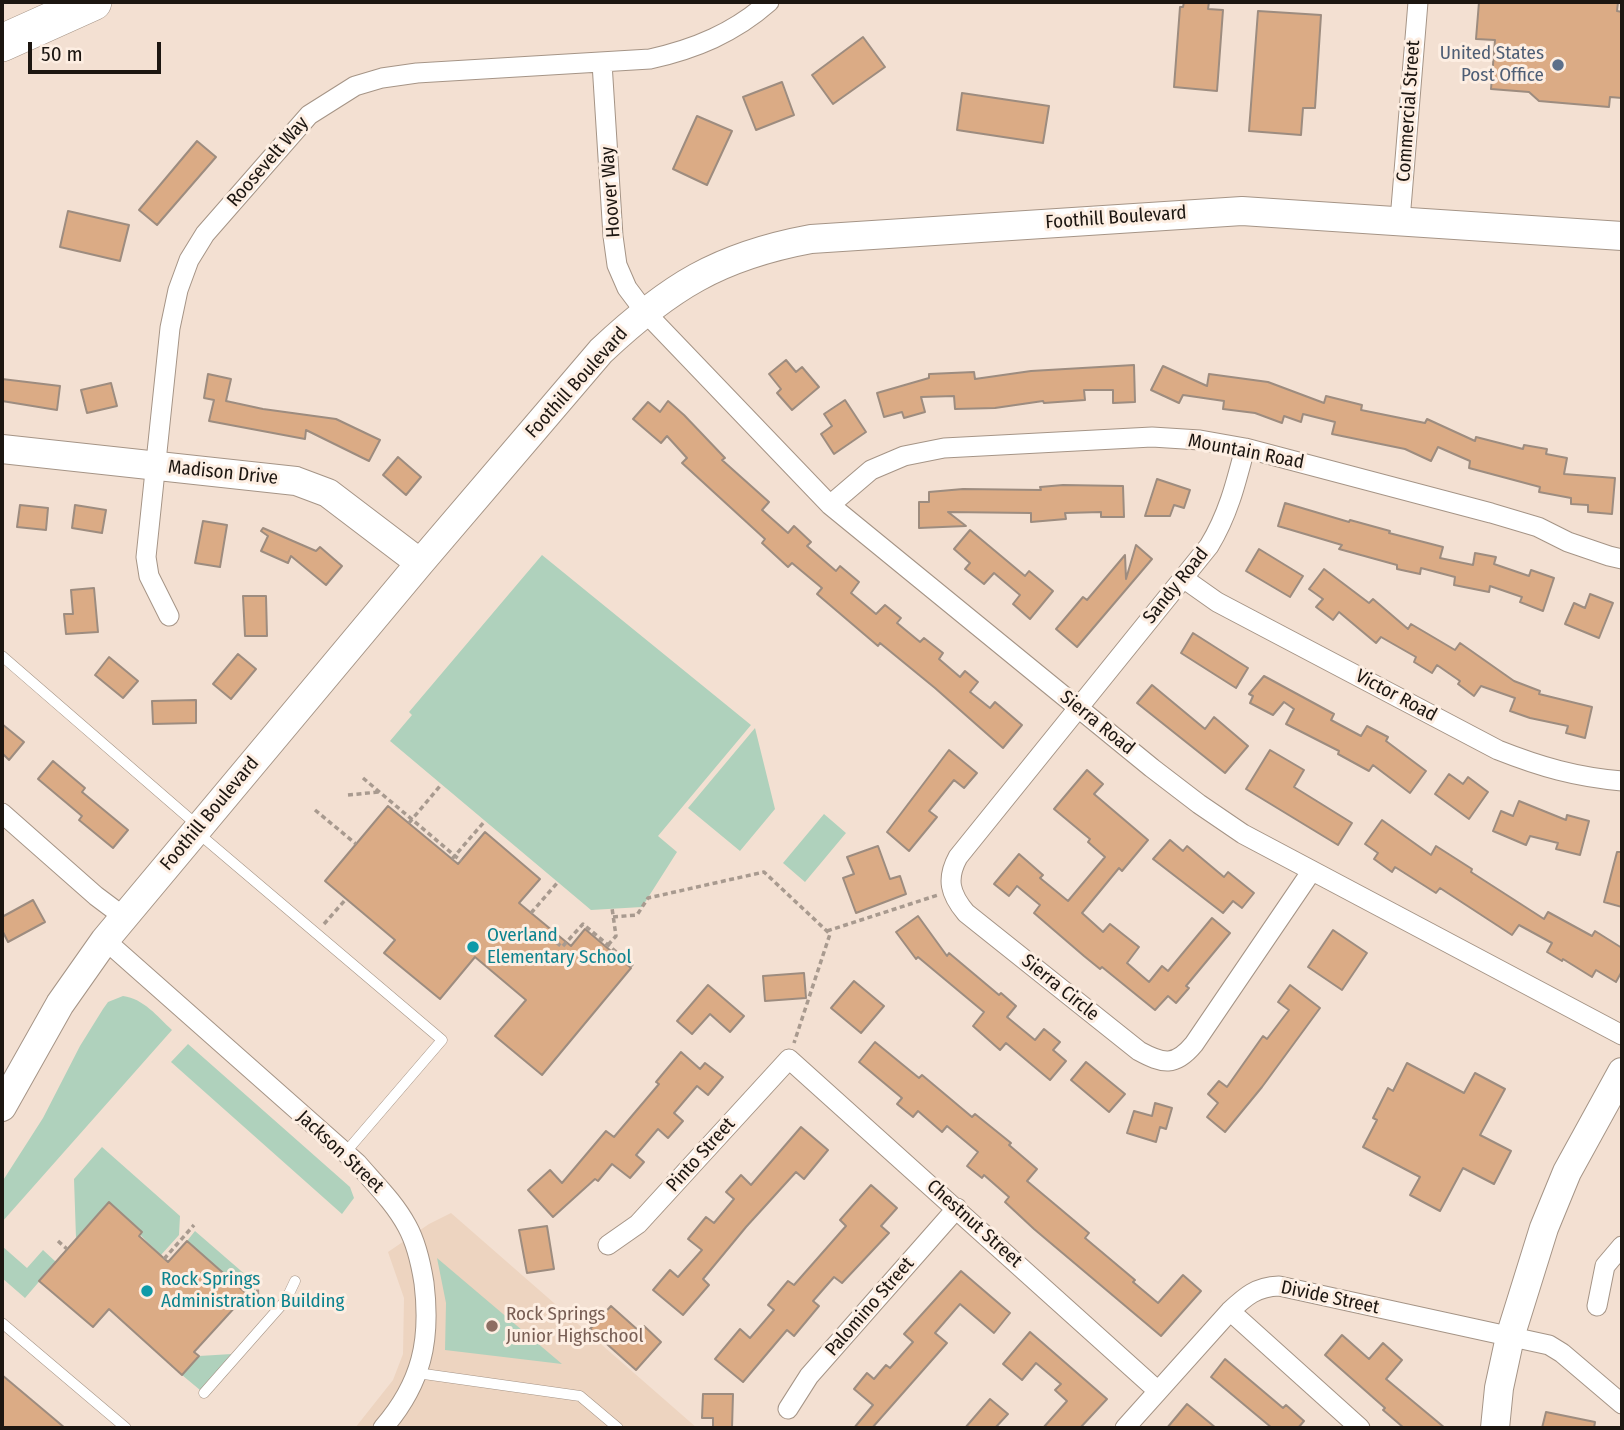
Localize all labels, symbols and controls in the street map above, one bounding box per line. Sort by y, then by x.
scale bar [32,28,164,72]
street label: Commercial Street [1393,39,1425,183]
text: 50 m [41,41,83,67]
place label: United States Post Office [1440,43,1544,87]
marker: United States Post Office [1550,57,1566,73]
street label: Roosevelt Way [223,112,313,212]
street label: Hoover Way [596,146,626,238]
street label: Foothill Boulevard [1045,202,1187,234]
street label: Foothill Boulevard [521,323,633,443]
street label: Mountain Road [1186,430,1306,474]
street label: Madison Drive [167,456,279,490]
street label: Sandy Road [1138,543,1214,629]
street label: Victor Road [1351,665,1441,727]
street label: Sierra Road [1055,686,1139,760]
street label: Foothill Boulevard [156,752,264,876]
place label: Overland Elementary School [487,925,632,969]
marker: Overland Elementary School [465,939,481,955]
street label: Sierra Circle [1017,950,1103,1026]
street label: Jackson Street [292,1106,388,1198]
street label: Pinto Street [662,1113,740,1197]
street label: Chestnut Street [922,1175,1026,1273]
street label: Palomino Street [821,1253,919,1361]
place label: Rock Springs Administration Building [161,1269,344,1313]
street label: Divide Street [1279,1276,1381,1320]
marker: Rock Springs Administration Building [139,1283,155,1299]
place label: Rock Springs Junior Highschool [506,1304,644,1348]
marker: Rock Springs Junior Highschool [484,1318,500,1334]

